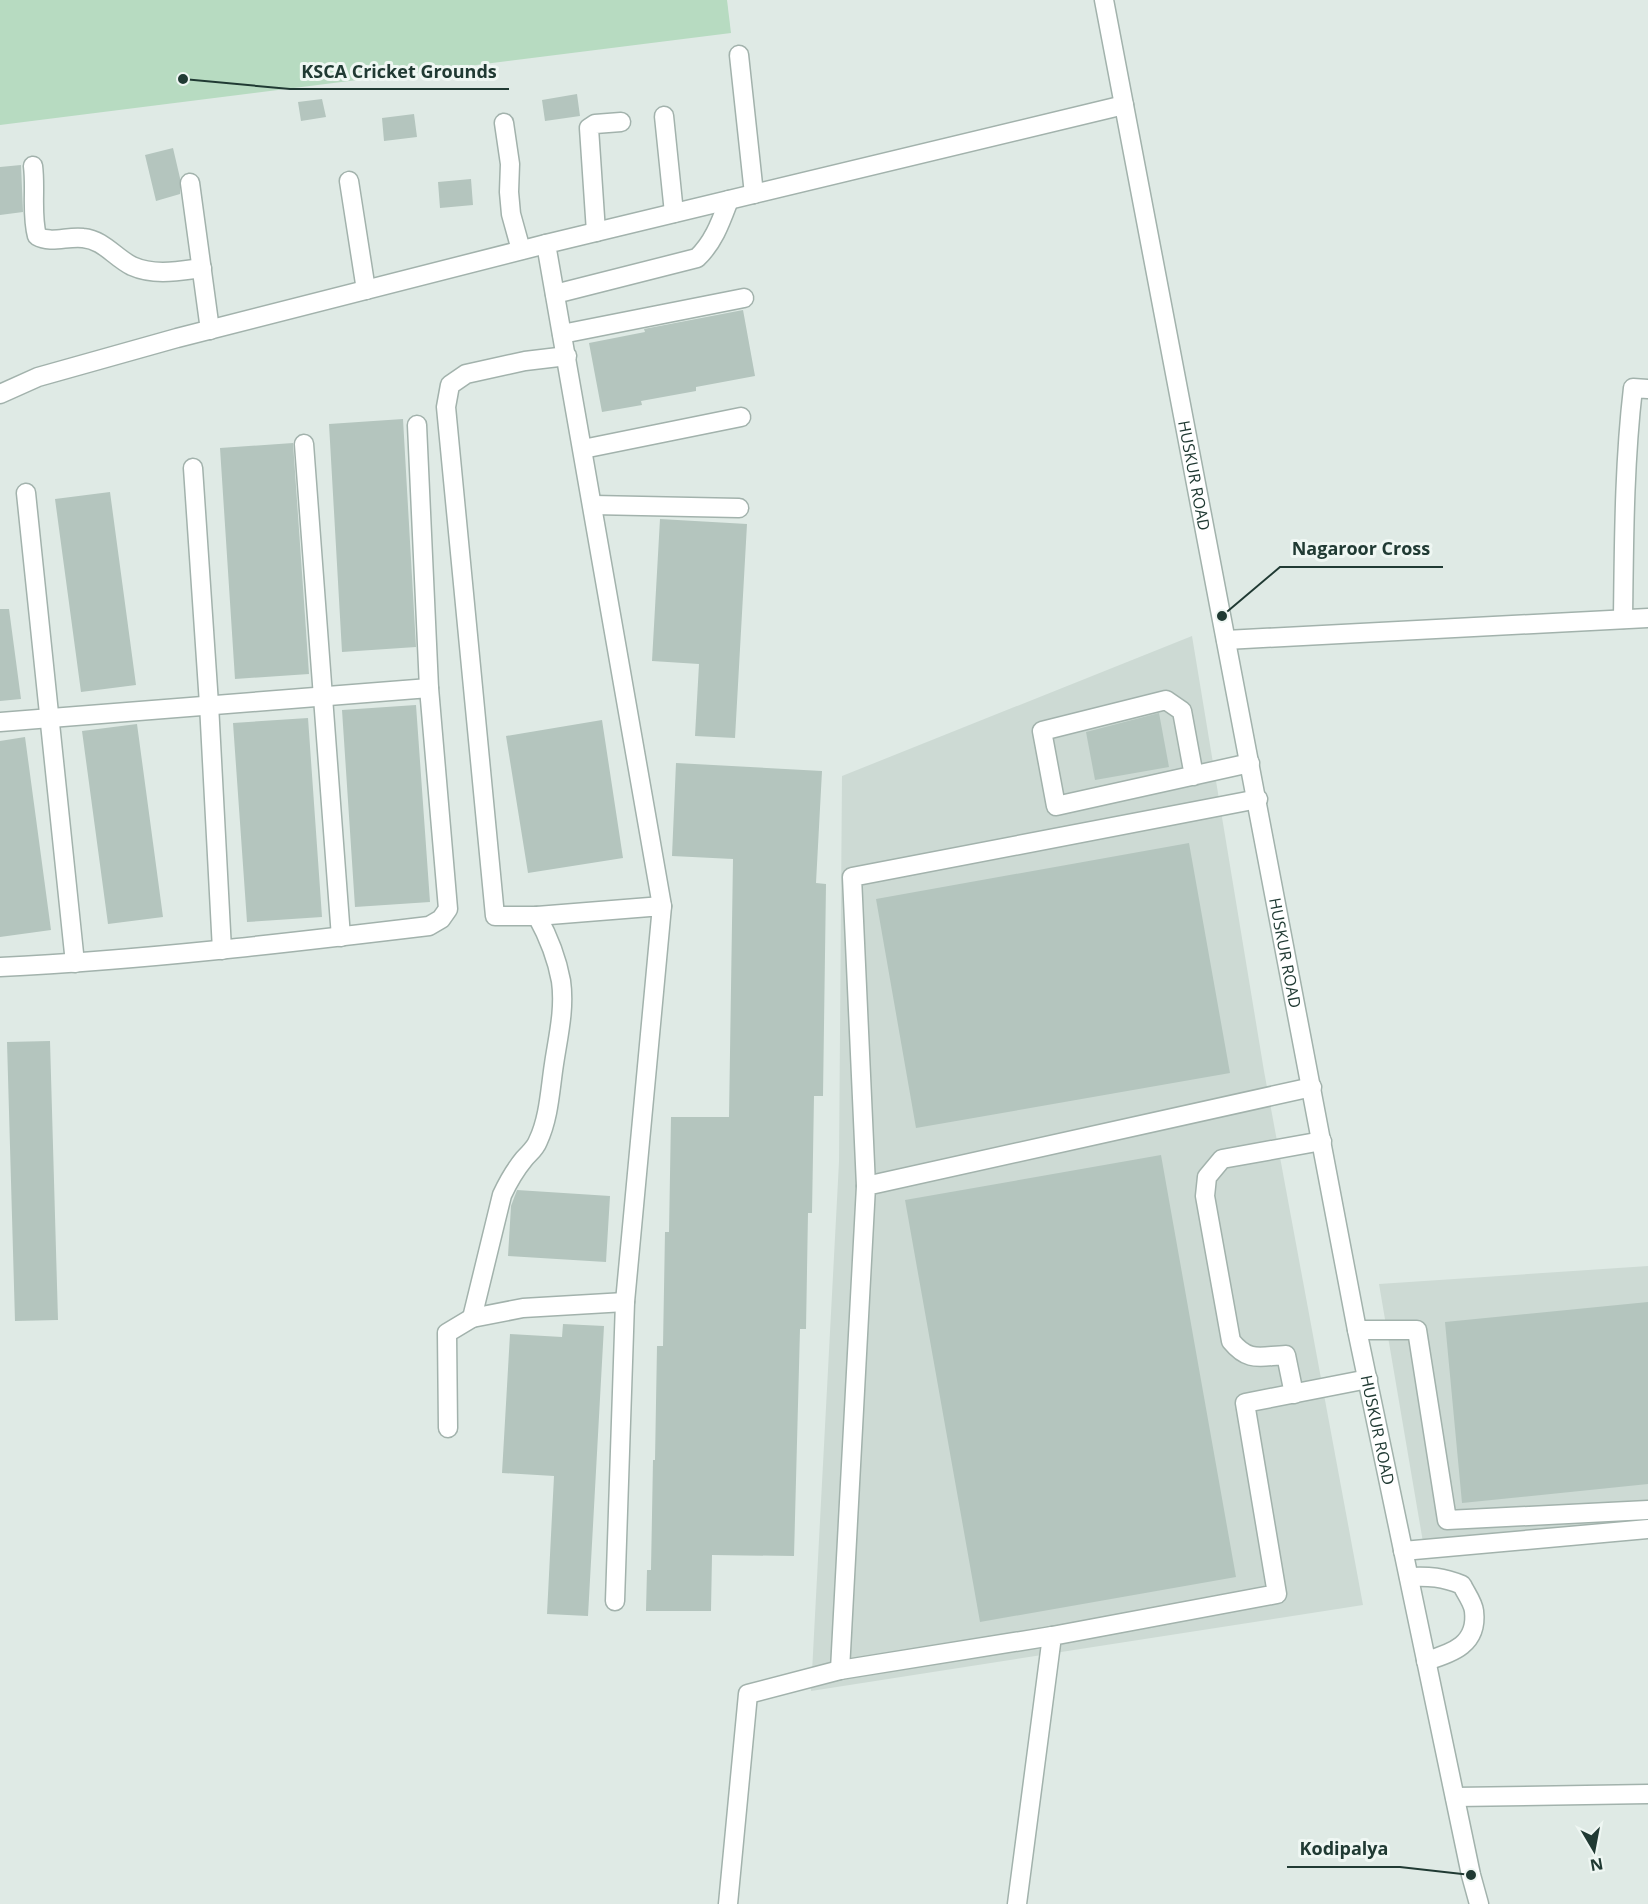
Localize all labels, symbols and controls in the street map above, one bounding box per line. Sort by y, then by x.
callout: KSCA Cricket Grounds [290,53,509,89]
text: KSCA Cricket Grounds [301,59,497,83]
street label: HUSKUR ROAD [1173,418,1216,532]
callout: Nagaroor Cross [1280,531,1443,567]
text: Nagaroor Cross [1292,536,1430,560]
street label: HUSKUR ROAD [1264,896,1307,1010]
street label: HUSKUR ROAD [1356,1373,1400,1487]
north arrow [1564,1820,1624,1880]
callout: Kodipalya [1287,1831,1400,1867]
text: Kodipalya [1300,1836,1388,1860]
text: N [1588,1853,1605,1877]

